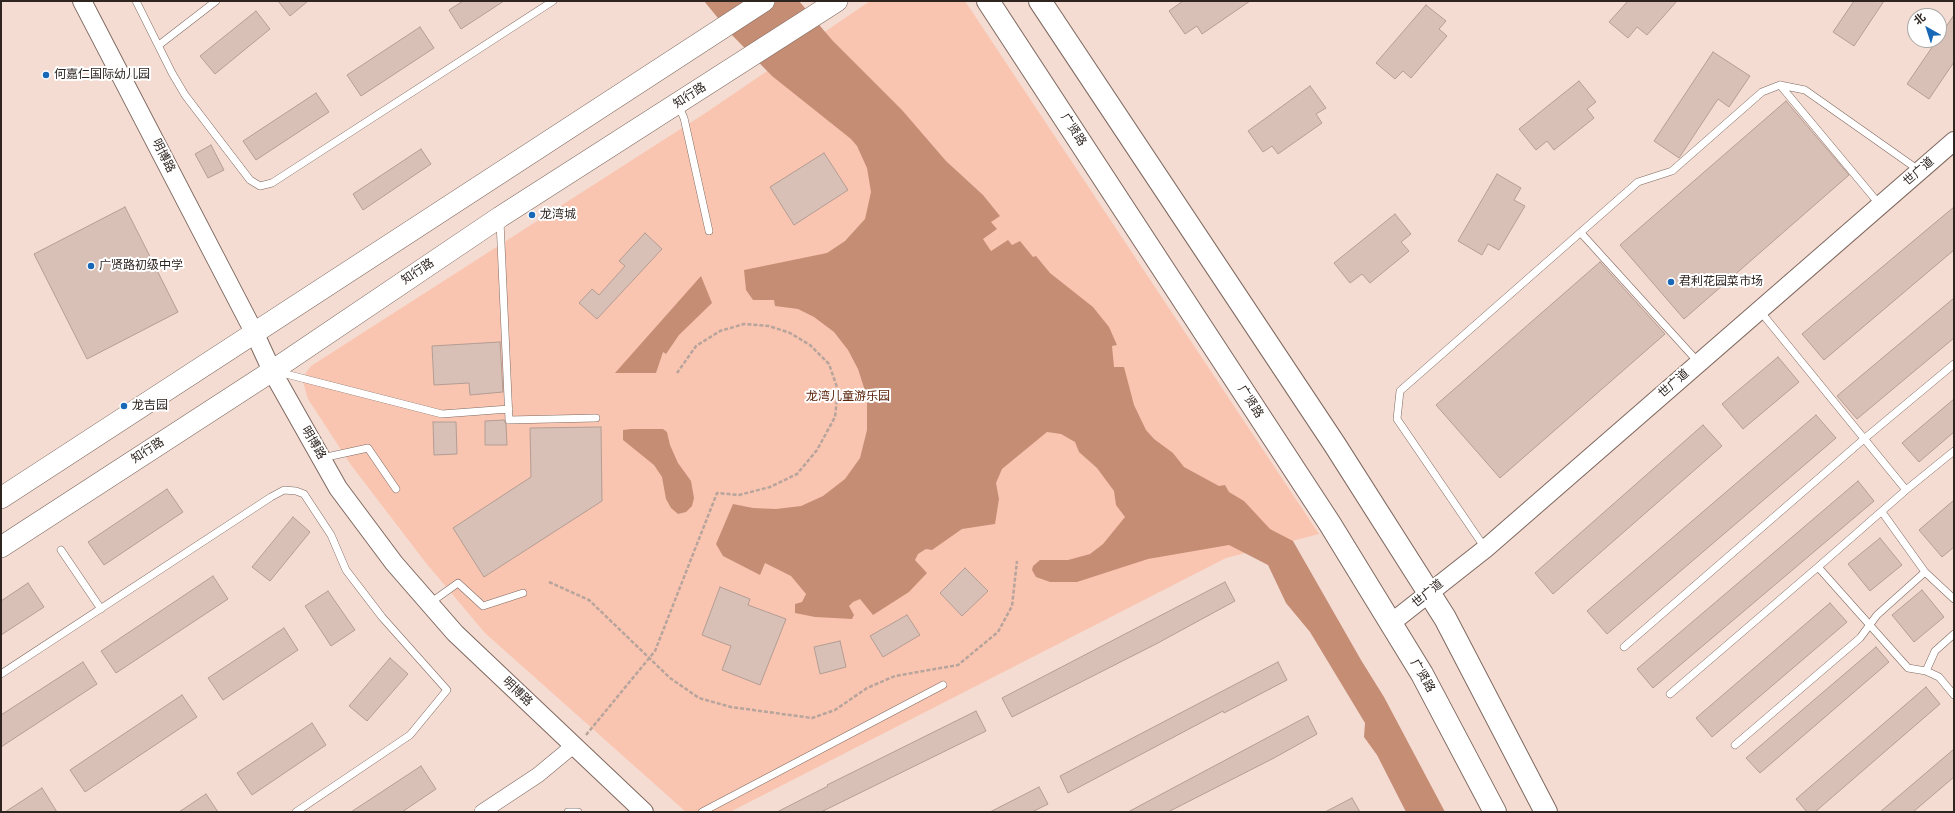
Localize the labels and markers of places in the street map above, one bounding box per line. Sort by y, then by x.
place label: 何嘉仁国际幼儿园 [54,68,150,82]
marker: 何嘉仁国际幼儿园 [41,70,51,80]
place label: 龙湾城 [540,208,576,222]
marker: 龙湾城 [527,210,537,220]
place label: 广贤路初级中学 [99,259,183,273]
marker: 广贤路初级中学 [86,261,96,271]
place label: 君利花园菜市场 [1679,275,1763,289]
marker: 君利花园菜市场 [1666,277,1676,287]
place label: 龙吉园 [132,399,168,413]
marker: 龙吉园 [119,401,129,411]

